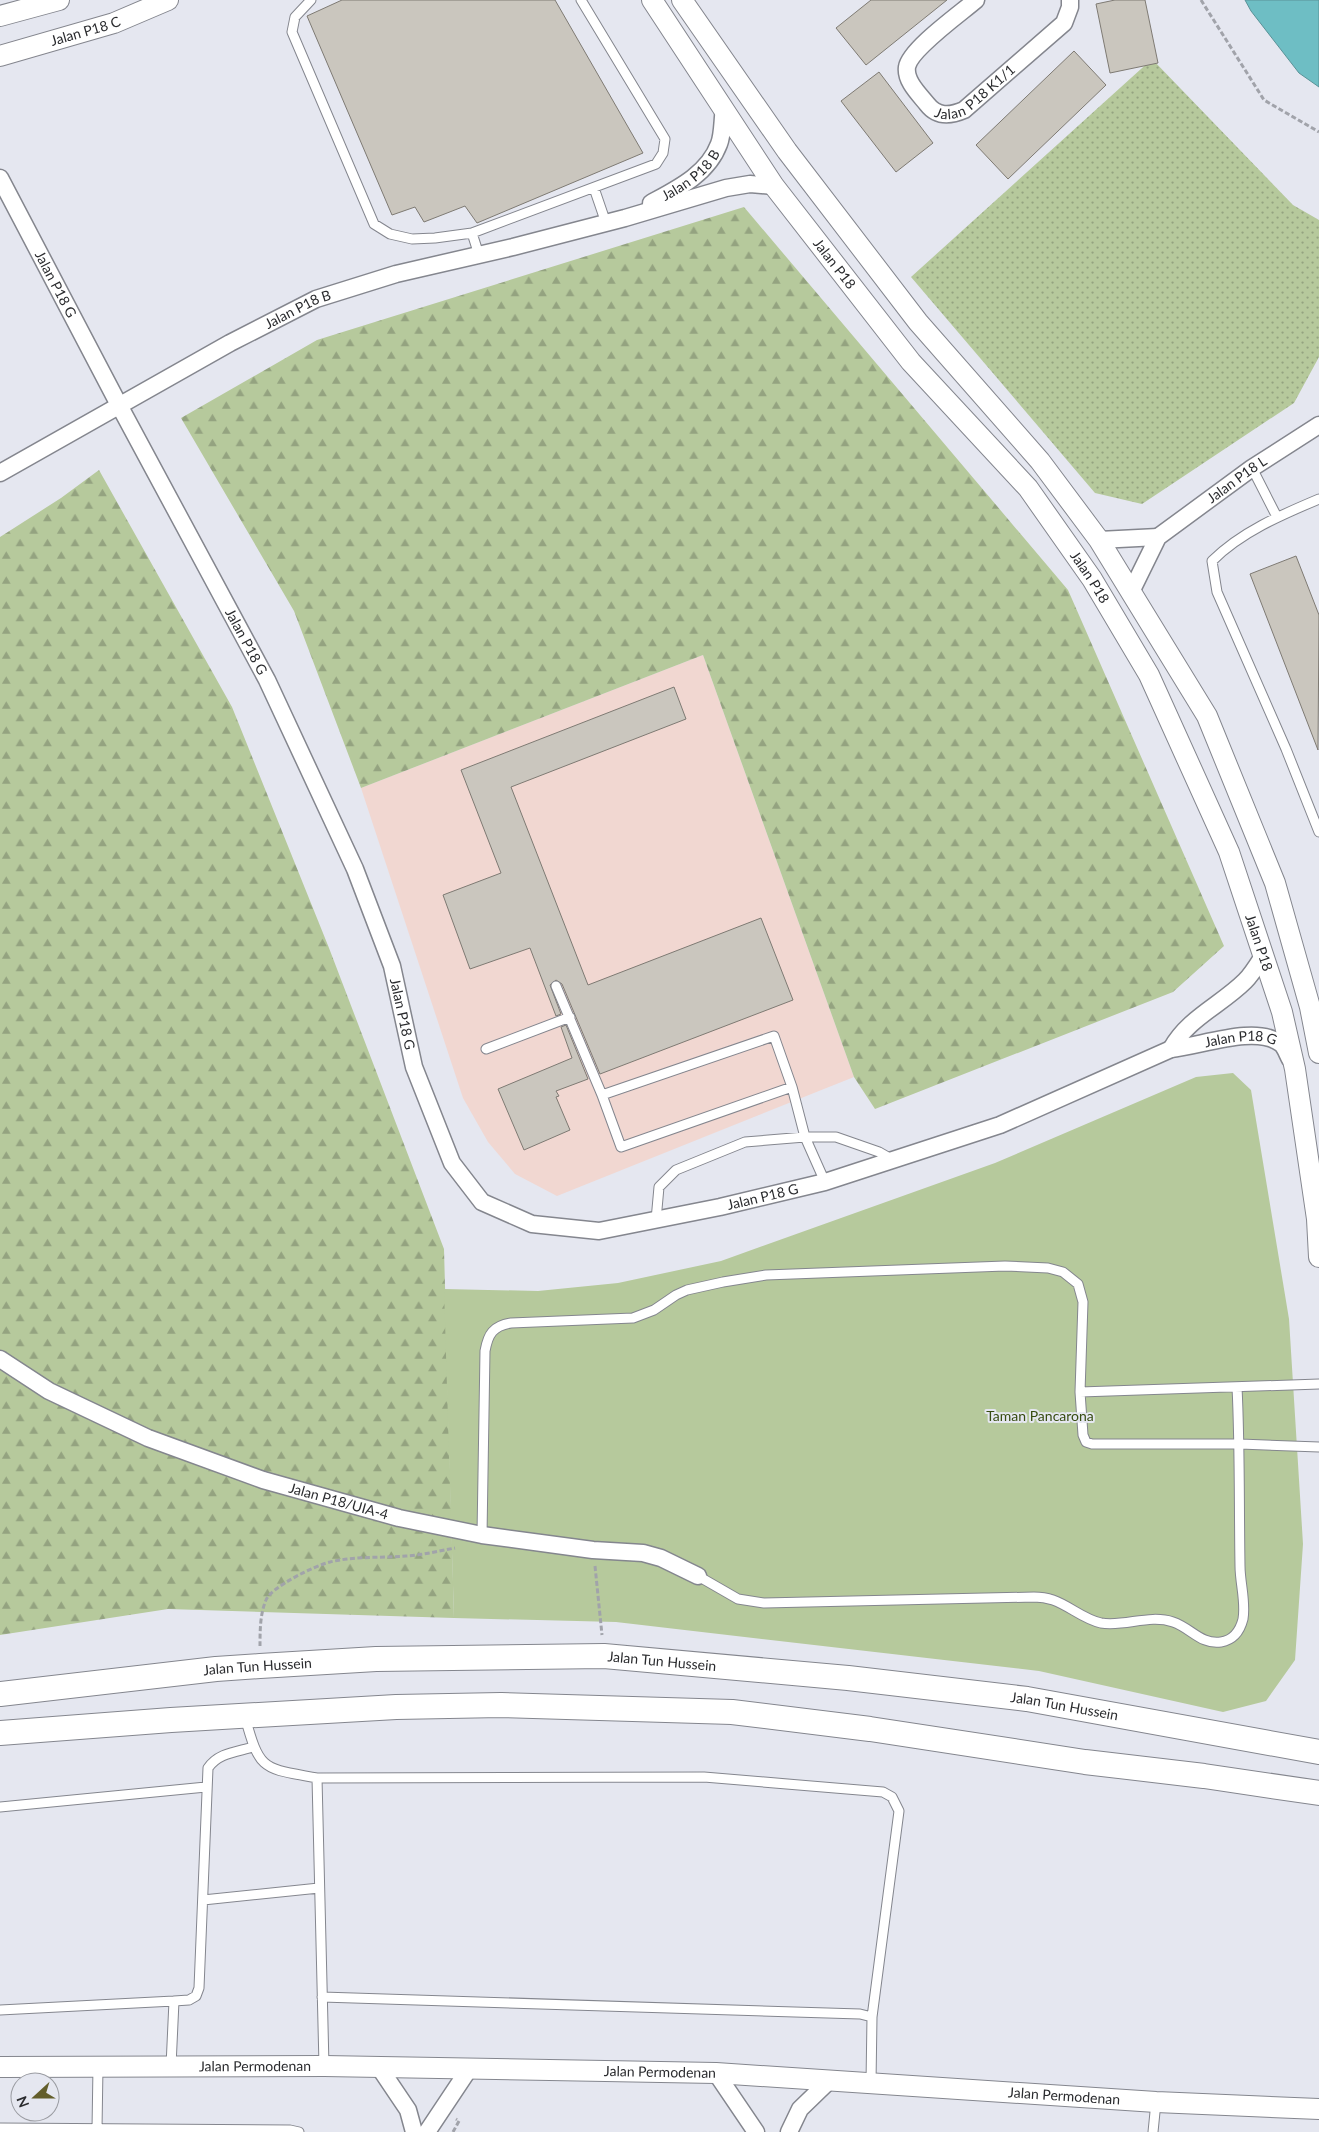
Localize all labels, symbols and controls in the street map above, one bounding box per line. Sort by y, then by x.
street label: Jalan P18 C [48,12,124,49]
street label: Jalan P18 K1/1 [932,61,1018,122]
street label: Jalan P18 B [658,146,723,204]
street label: Jalan P18 [810,235,860,292]
street label: Jalan P18 G [32,248,81,320]
street label: Jalan P18 B [262,286,333,332]
street label: Jalan P18 L [1203,452,1270,506]
street label: Jalan P18 [1067,548,1113,606]
street label: Jalan P18 G [222,605,272,677]
street label: Jalan P18 [1242,912,1277,973]
street label: Jalan P18 G [387,976,419,1051]
street label: Jalan P18 G [1203,1027,1280,1050]
street label: Jalan P18 G [725,1180,800,1213]
park label: Taman Pancarona [986,1407,1094,1424]
street label: Jalan P18/UIA-4 [287,1479,390,1523]
street label: Jalan Tun Hussein [607,1647,717,1674]
street label: Jalan Tun Hussein [202,1654,312,1678]
street label: Jalan Tun Hussein [1010,1688,1120,1723]
street label: Jalan Permodenan [199,2057,311,2074]
street label: Jalan Permodenan [604,2062,716,2081]
north arrow [10,2072,60,2122]
street label: Jalan Permodenan [1008,2083,1121,2108]
text: N [13,2094,32,2110]

